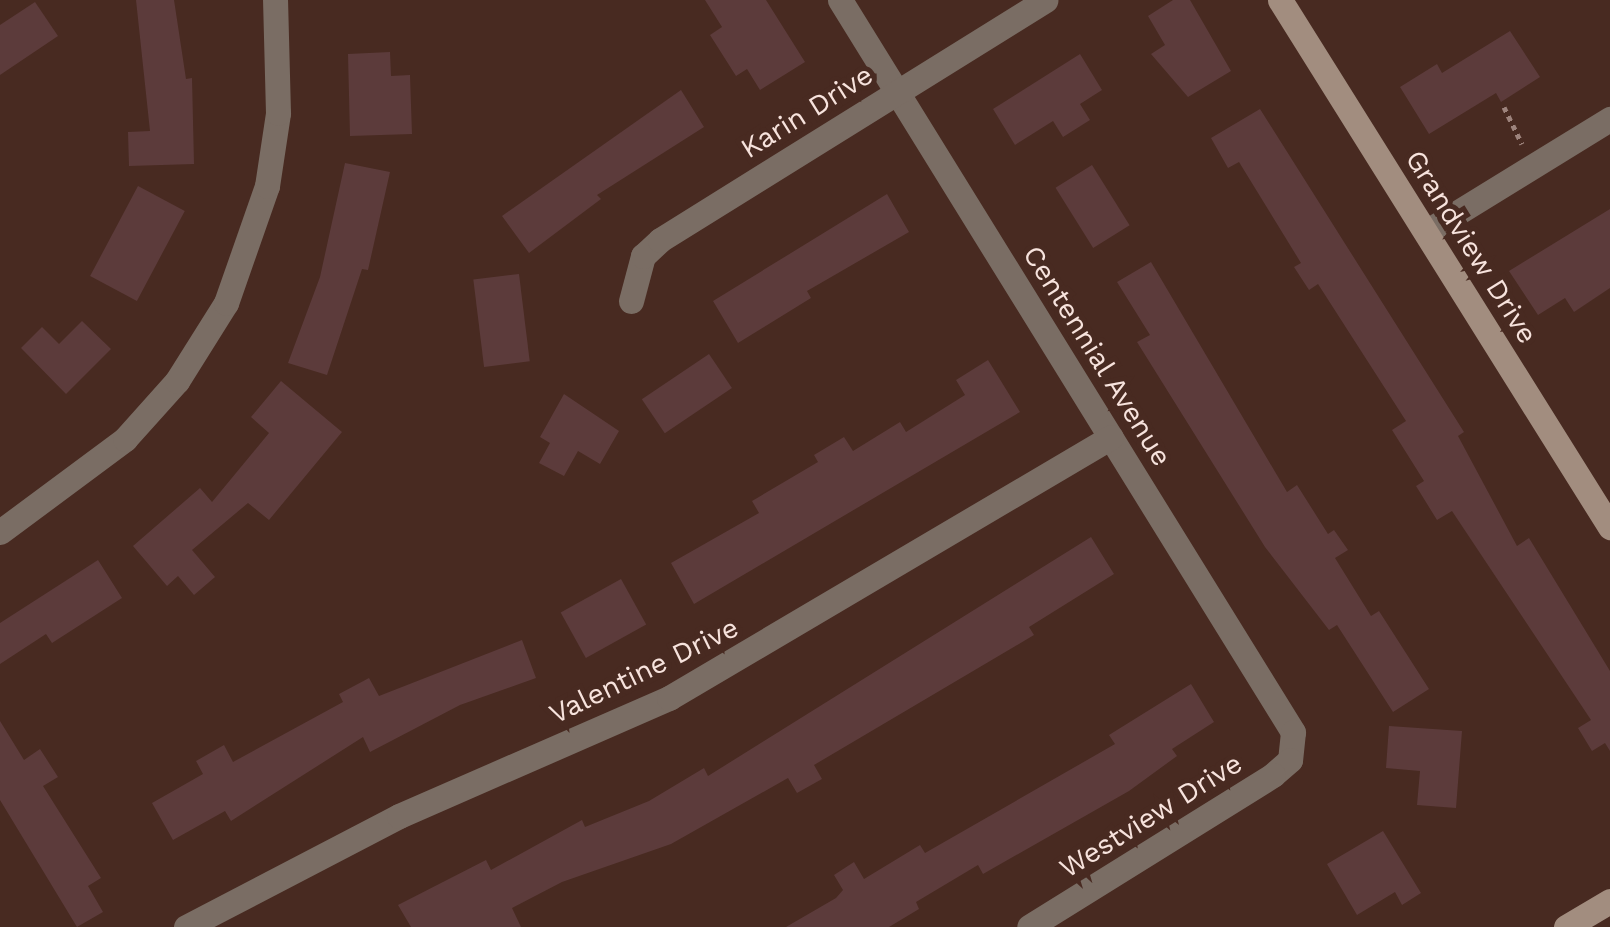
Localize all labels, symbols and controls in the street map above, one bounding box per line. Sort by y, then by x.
street label: Karin Drive [735,58,879,166]
street label: Grandview Drive [1398,144,1544,350]
street label: Centennial Avenue [1015,239,1179,473]
street label: Valentine Drive [544,611,744,731]
street label: Westview Drive [1053,746,1249,886]

